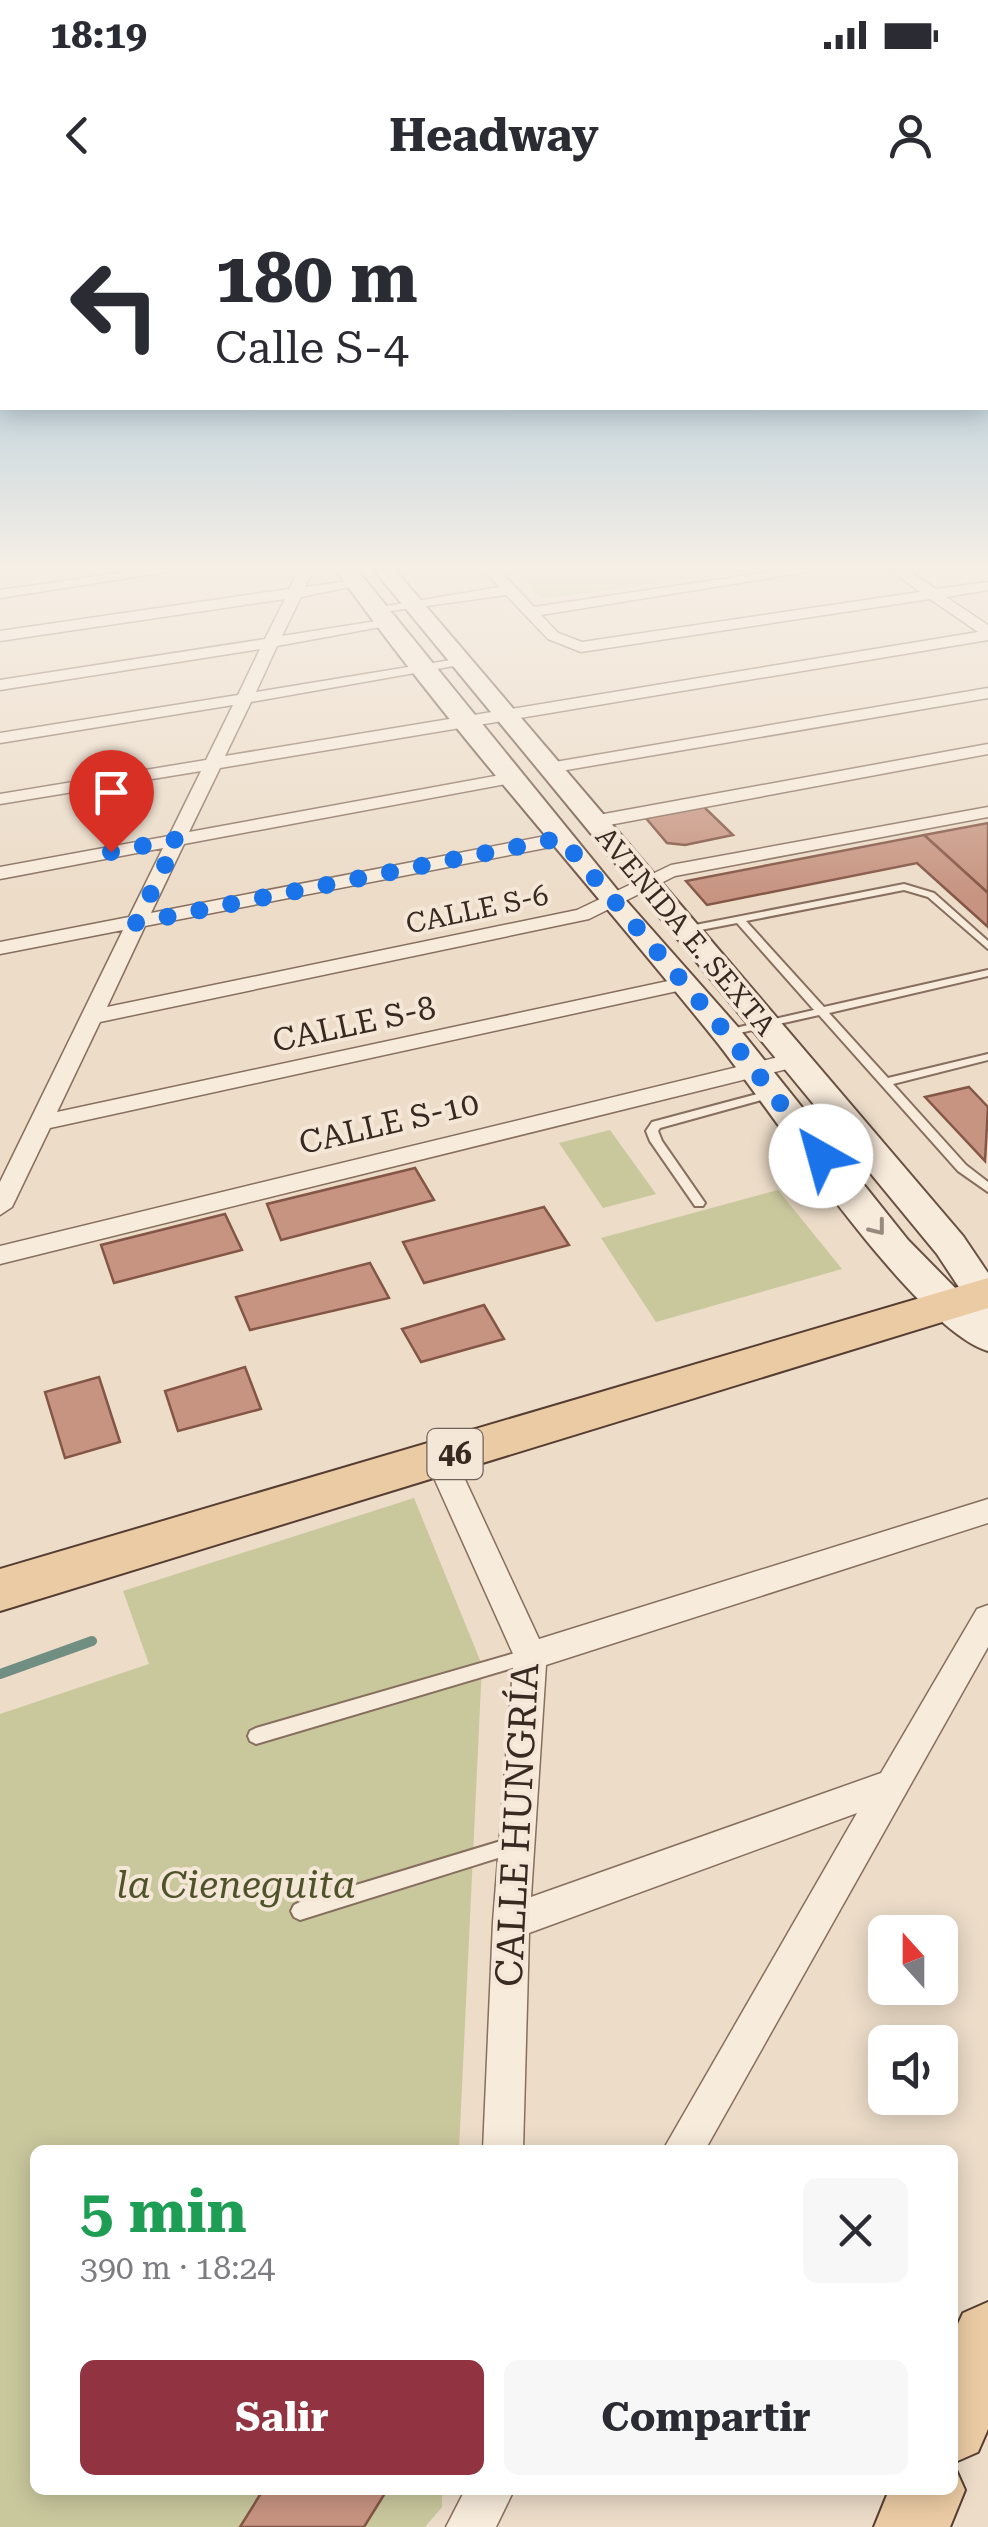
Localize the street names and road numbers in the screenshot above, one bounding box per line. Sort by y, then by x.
street label: AVENIDA E. SEXTA [589,821,783,1042]
street label: CALLE S-6 [403,878,551,941]
street label: CALLE S-8 [269,988,439,1060]
street label: CALLE S-10 [295,1084,483,1162]
road number: 46 [428,1429,482,1479]
street label: CALLE HUNGRÍA [486,1662,547,1988]

